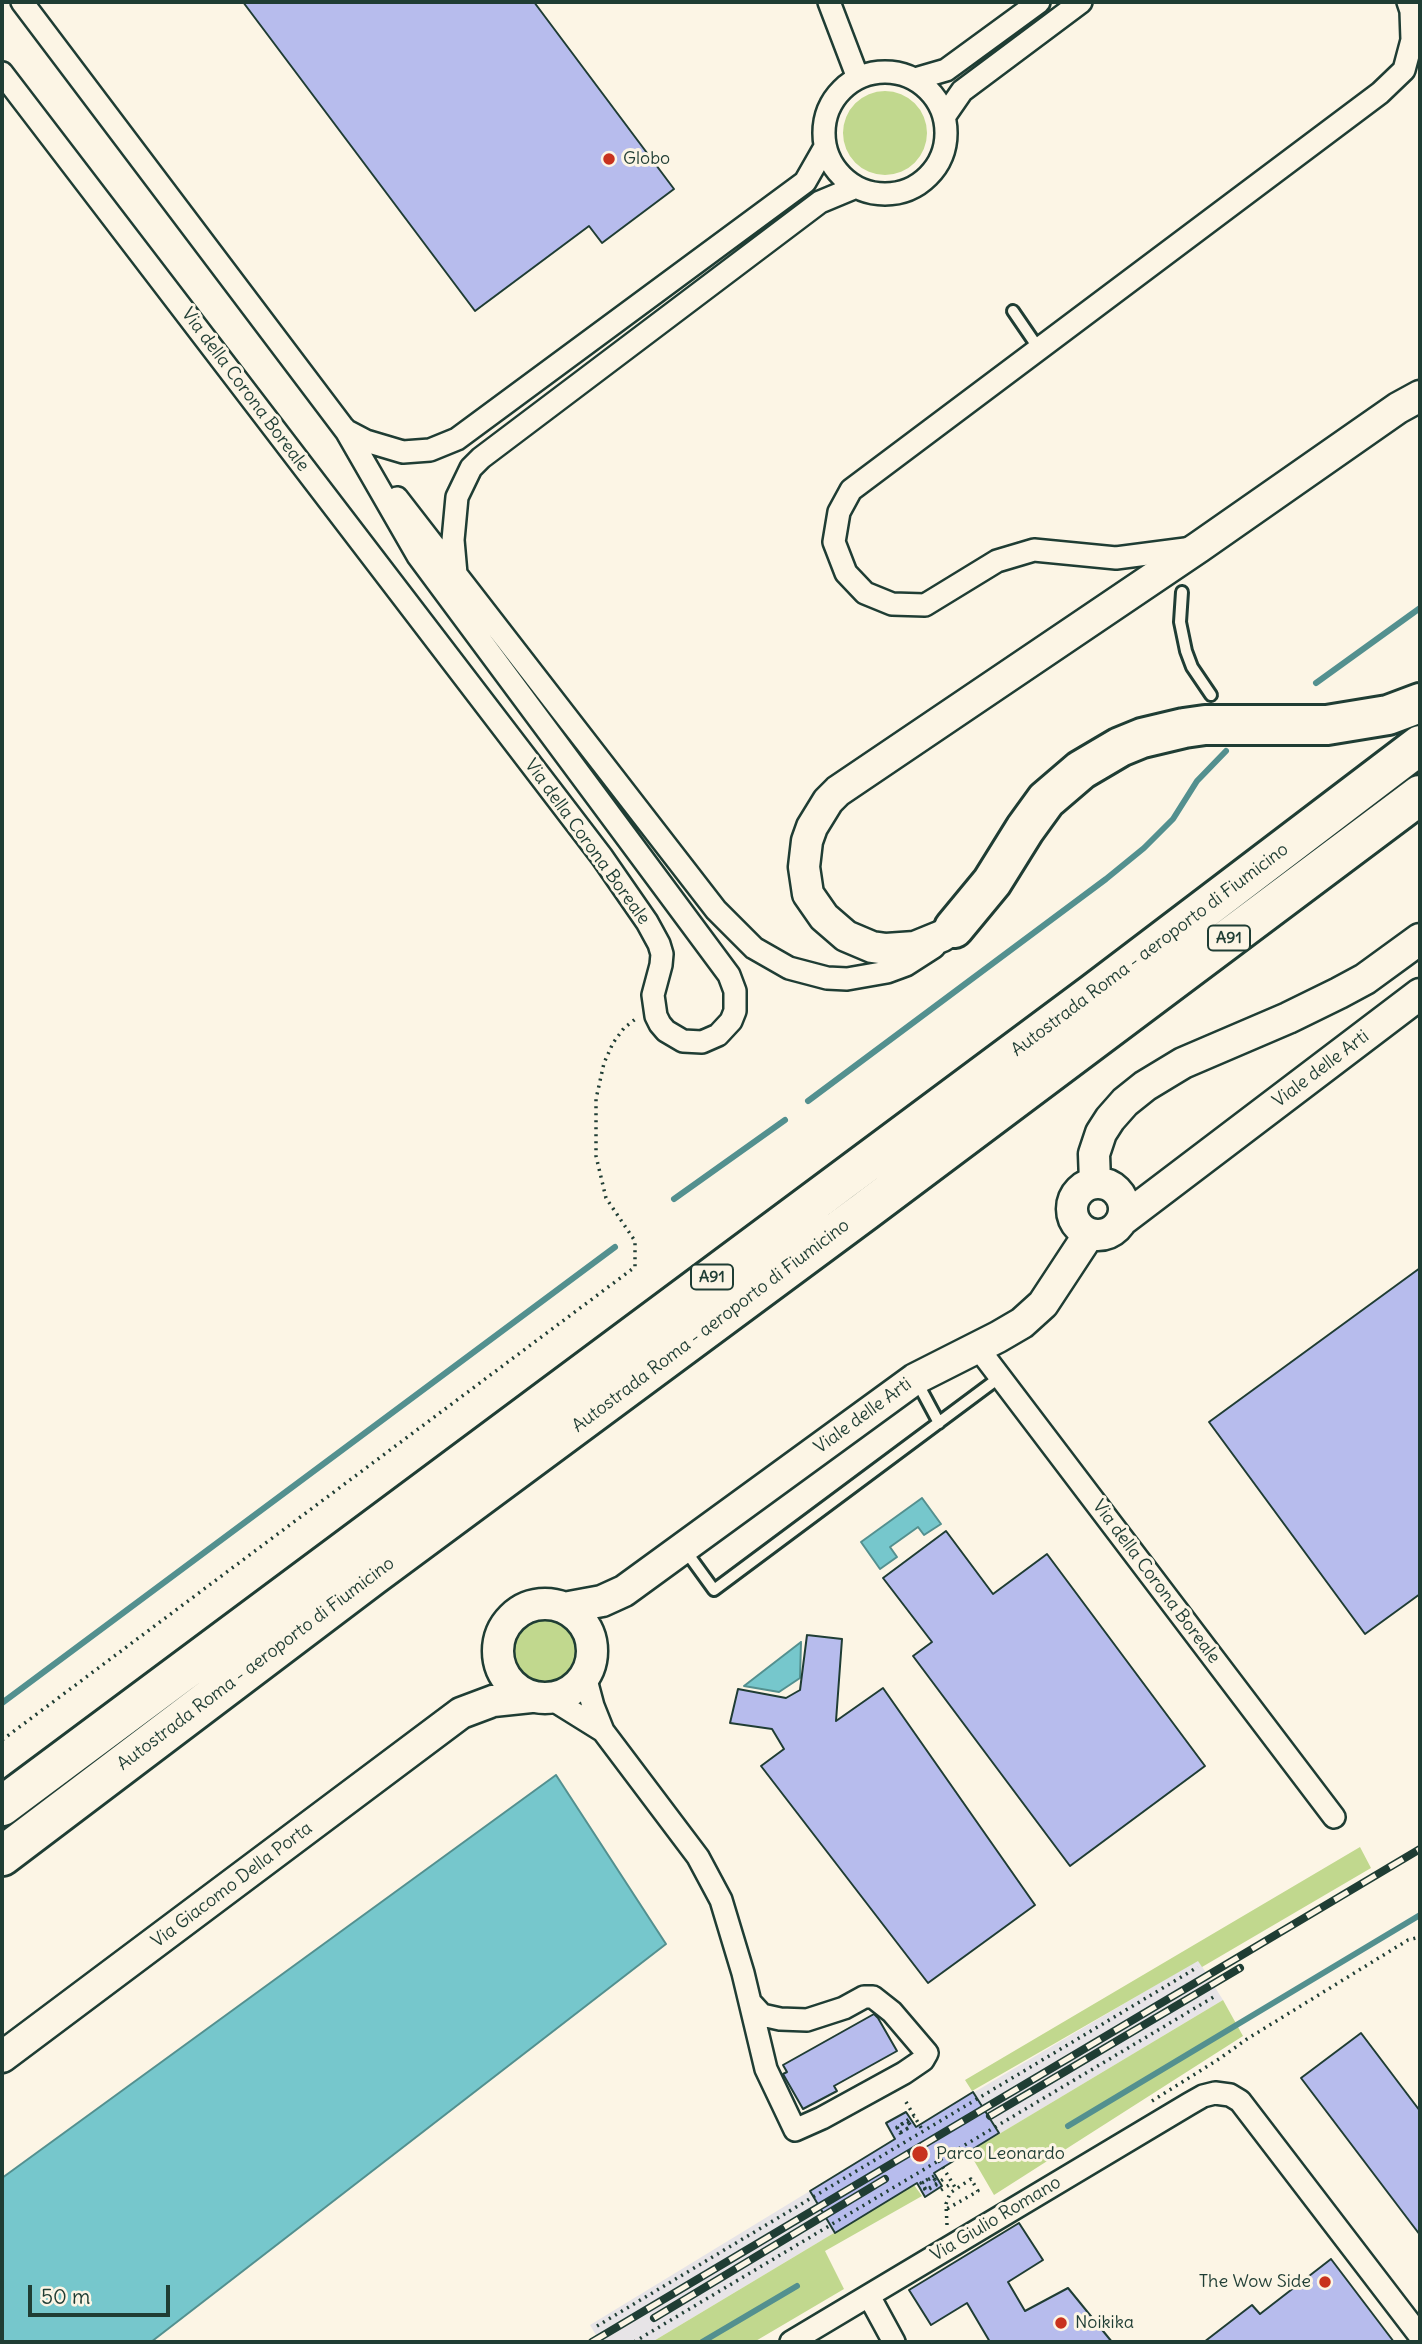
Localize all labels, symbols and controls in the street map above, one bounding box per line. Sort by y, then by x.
place label: Globo [623,148,670,170]
marker: Globo [601,151,617,167]
street label: Via della Corona Boreale [176,304,314,476]
street label: Via della Corona Boreale [520,755,654,929]
street label: Autostrada Roma - aeroporto di Fiumicino [1007,839,1293,1061]
road number: A91 [1208,926,1250,950]
street label: Viale delle Arti [1269,1026,1373,1112]
street label: Autostrada Roma - aeroporto di Fiumicino [568,1215,854,1437]
road number: A91 [691,1264,733,1289]
street label: Viale delle Arti [810,1374,916,1458]
street label: Via della Corona Boreale [1087,1496,1225,1668]
street label: Autostrada Roma - aeroporto di Fiumicino [113,1553,399,1775]
street label: Via Giacomo Della Porta [147,1817,317,1953]
place label: Parco Leonardo [936,2143,1065,2165]
marker: Parco Leonardo [910,2144,930,2164]
street label: Via Giulio Romano [927,2172,1065,2266]
scale bar [32,2270,173,2314]
place label: The Wow Side [1199,2271,1311,2293]
marker: The Wow Side [1317,2274,1333,2290]
text: 50 m [41,2283,90,2310]
place label: Noikika [1075,2312,1134,2334]
marker: Noikika [1053,2315,1069,2331]

